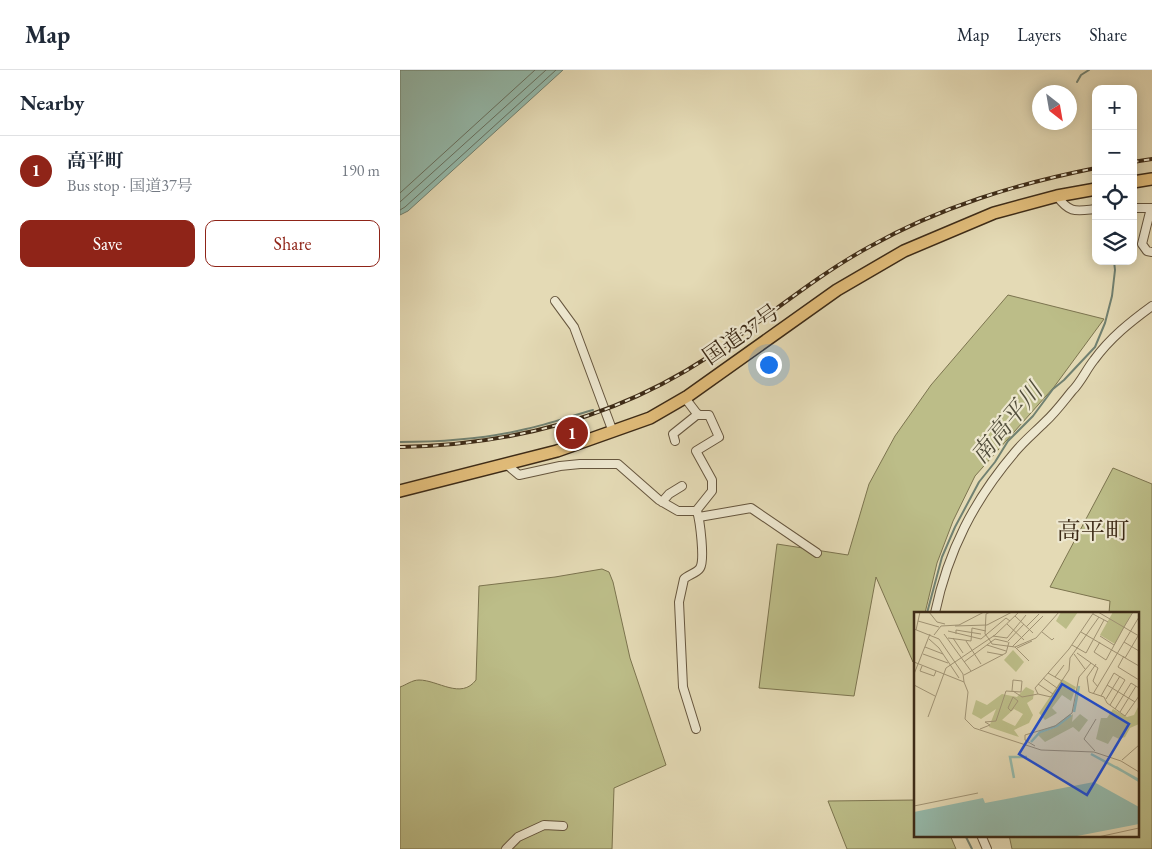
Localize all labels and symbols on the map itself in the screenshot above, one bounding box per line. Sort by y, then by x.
north arrow [1032,85,1077,130]
street label: 国道37号 [697,297,785,371]
your location [756,352,782,378]
water label: 南高平川 [963,374,1051,470]
pin: 1 [556,414,588,452]
district label: 高平町 [1057,515,1129,546]
inset map [914,612,1140,836]

